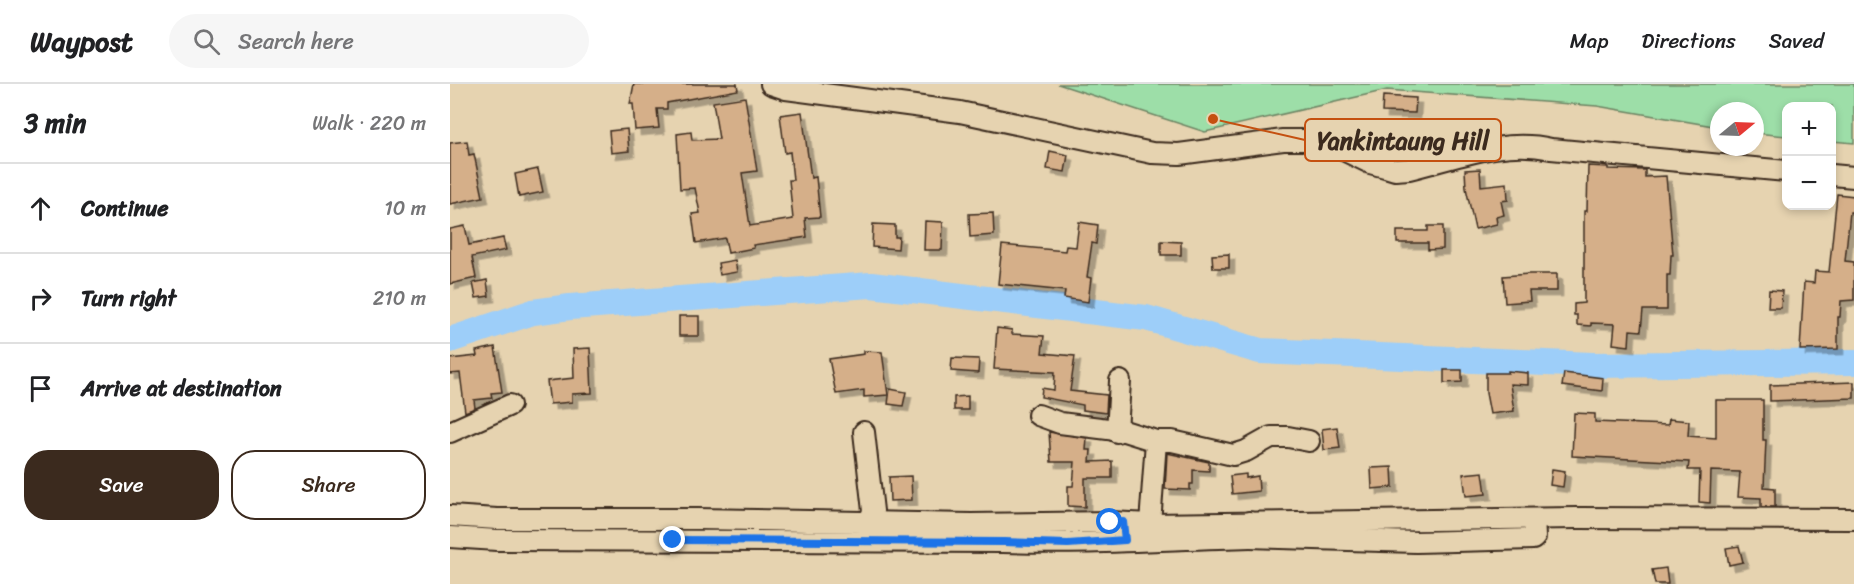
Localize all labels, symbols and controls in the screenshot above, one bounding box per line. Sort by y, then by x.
search box [169,14,589,68]
text: Waypost [30,17,133,66]
text: Search here [238,22,354,61]
text: Map [1570,22,1608,60]
text: Directions [1641,22,1736,60]
text: Saved [1769,22,1824,60]
icon: search [190,25,223,58]
text: 3 min [24,100,86,146]
north arrow [1710,102,1764,156]
map controls [1782,102,1836,210]
button: + [1782,102,1836,156]
text: Walk · 220 m [312,106,426,141]
callout: Yankintaung Hill [1305,119,1501,161]
text: Yankintaung Hill [1317,120,1490,162]
button: − [1782,156,1836,210]
text: Continue [81,189,169,228]
text: 10 m [384,191,426,226]
icon: ahead [24,192,57,225]
text: Turn right [81,279,176,318]
text: 210 m [373,281,426,316]
icon: right [24,282,57,315]
text: Arrive at destination [81,369,282,408]
icon: arrive [24,372,57,405]
button: Save [24,450,219,520]
button: Share [231,450,426,520]
route start [1096,508,1122,534]
route end [659,526,685,552]

